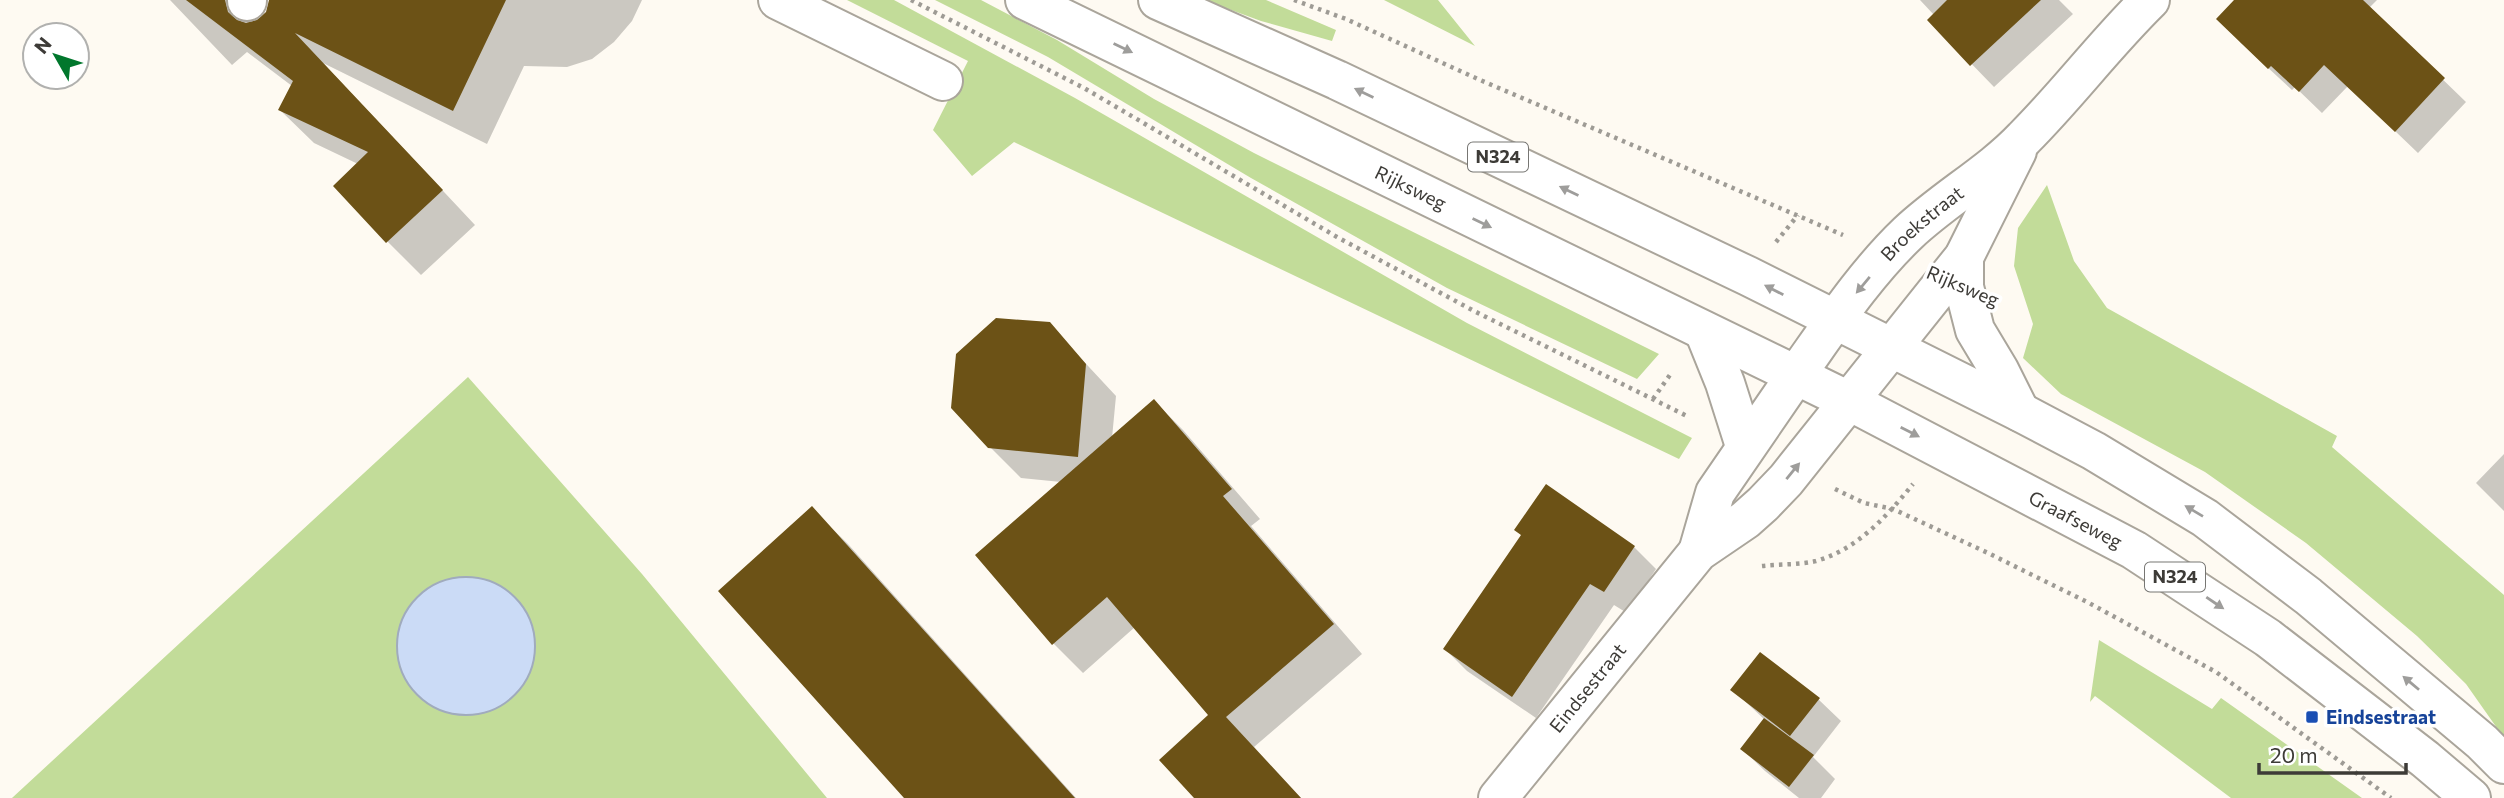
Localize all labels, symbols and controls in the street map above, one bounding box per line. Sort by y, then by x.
north arrow [21,21,91,91]
text: N [29,32,56,58]
one-way arrow [1113,43,1133,54]
one-way arrow [1354,87,1374,99]
road number: N324 [1468,142,1528,172]
street label: Rijksweg [1372,160,1450,214]
street label: Broekstraat [1875,181,1968,265]
one-way arrow [1559,185,1580,196]
one-way arrow [1472,217,1492,228]
street label: Rijksweg [1924,260,2003,311]
one-way arrow [1856,277,1871,294]
one-way arrow [1764,284,1784,296]
one-way arrow [1900,426,1920,437]
one-way arrow [1785,462,1800,480]
street label: Graafseweg [2025,485,2126,553]
one-way arrow [2185,505,2204,518]
road number: N324 [2145,562,2205,592]
one-way arrow [2206,596,2224,610]
street label: Eindsestraat [1544,638,1630,737]
one-way arrow [2403,675,2421,690]
place label: Eindsestraat [2326,705,2436,728]
marker: Eindsestraat [2304,709,2320,725]
scale bar [2259,732,2406,776]
text: 20 m [2270,742,2318,767]

